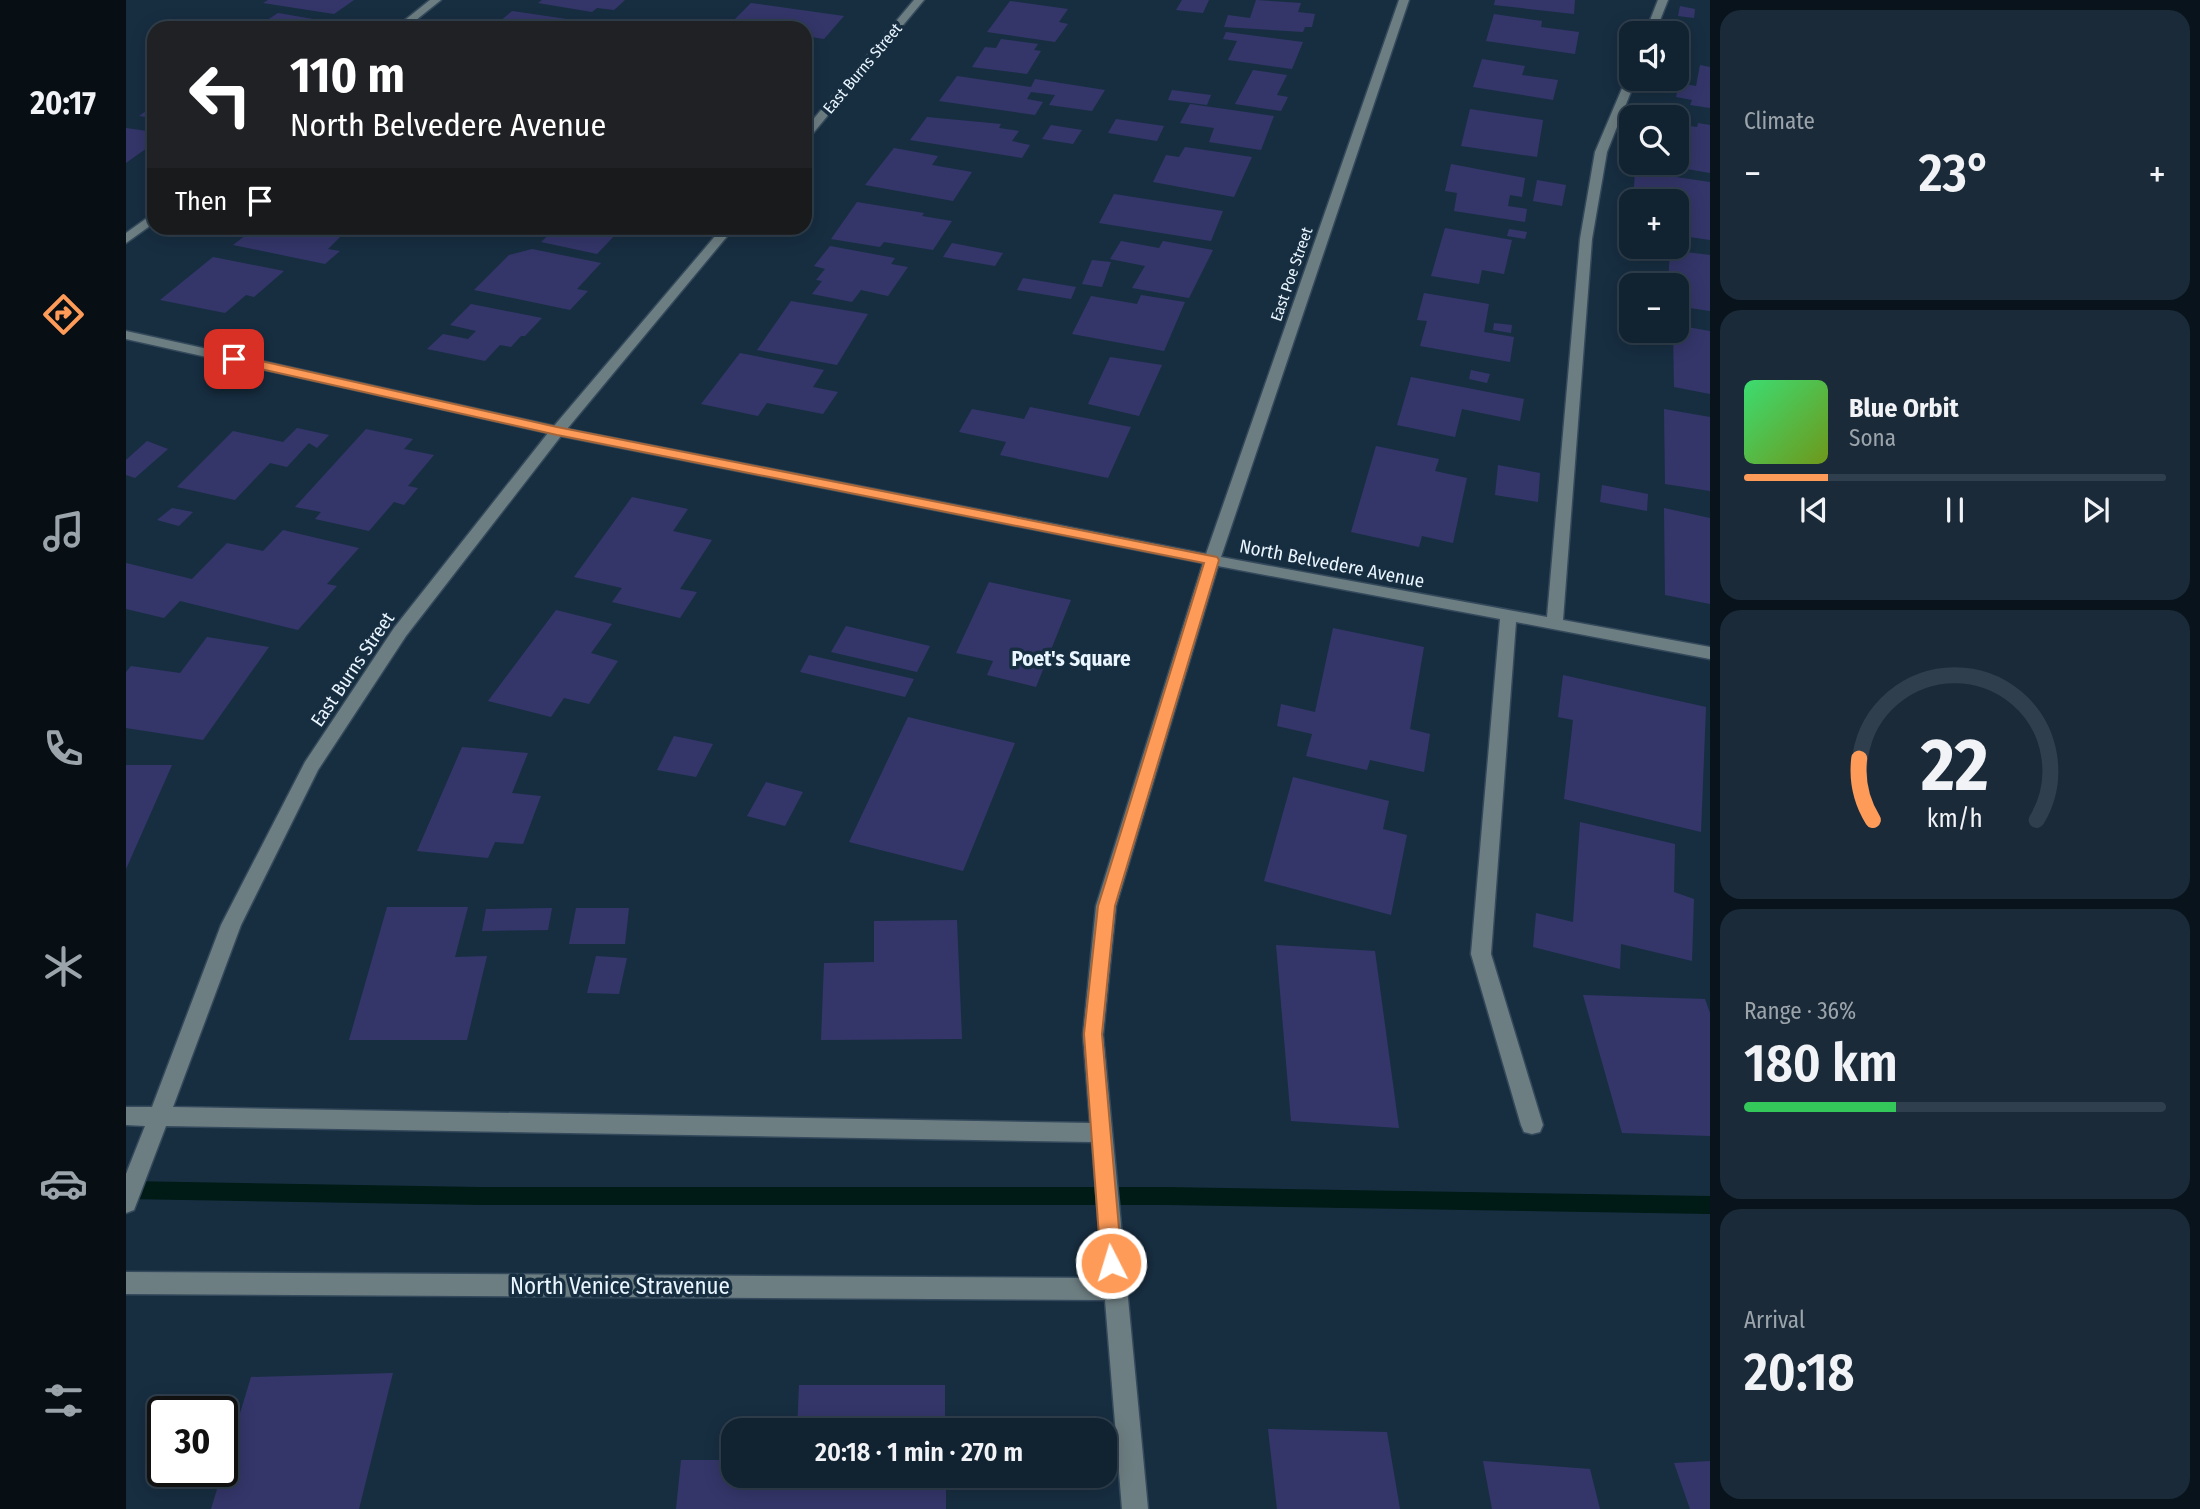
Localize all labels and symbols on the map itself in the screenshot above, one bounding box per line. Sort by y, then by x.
street label: East Burns Street [819,19,906,117]
street label: East Poe Street [1267,224,1317,324]
pin [204,329,264,389]
street label: North Belvedere Avenue [1238,534,1426,593]
street label: East Burns Street [306,607,400,731]
district label: Poet's Square [1011,646,1131,672]
position arrow [1074,1226,1148,1300]
street label: North Venice Stravenue [510,1272,730,1300]
speed limit sign: 30 [147,1396,238,1487]

